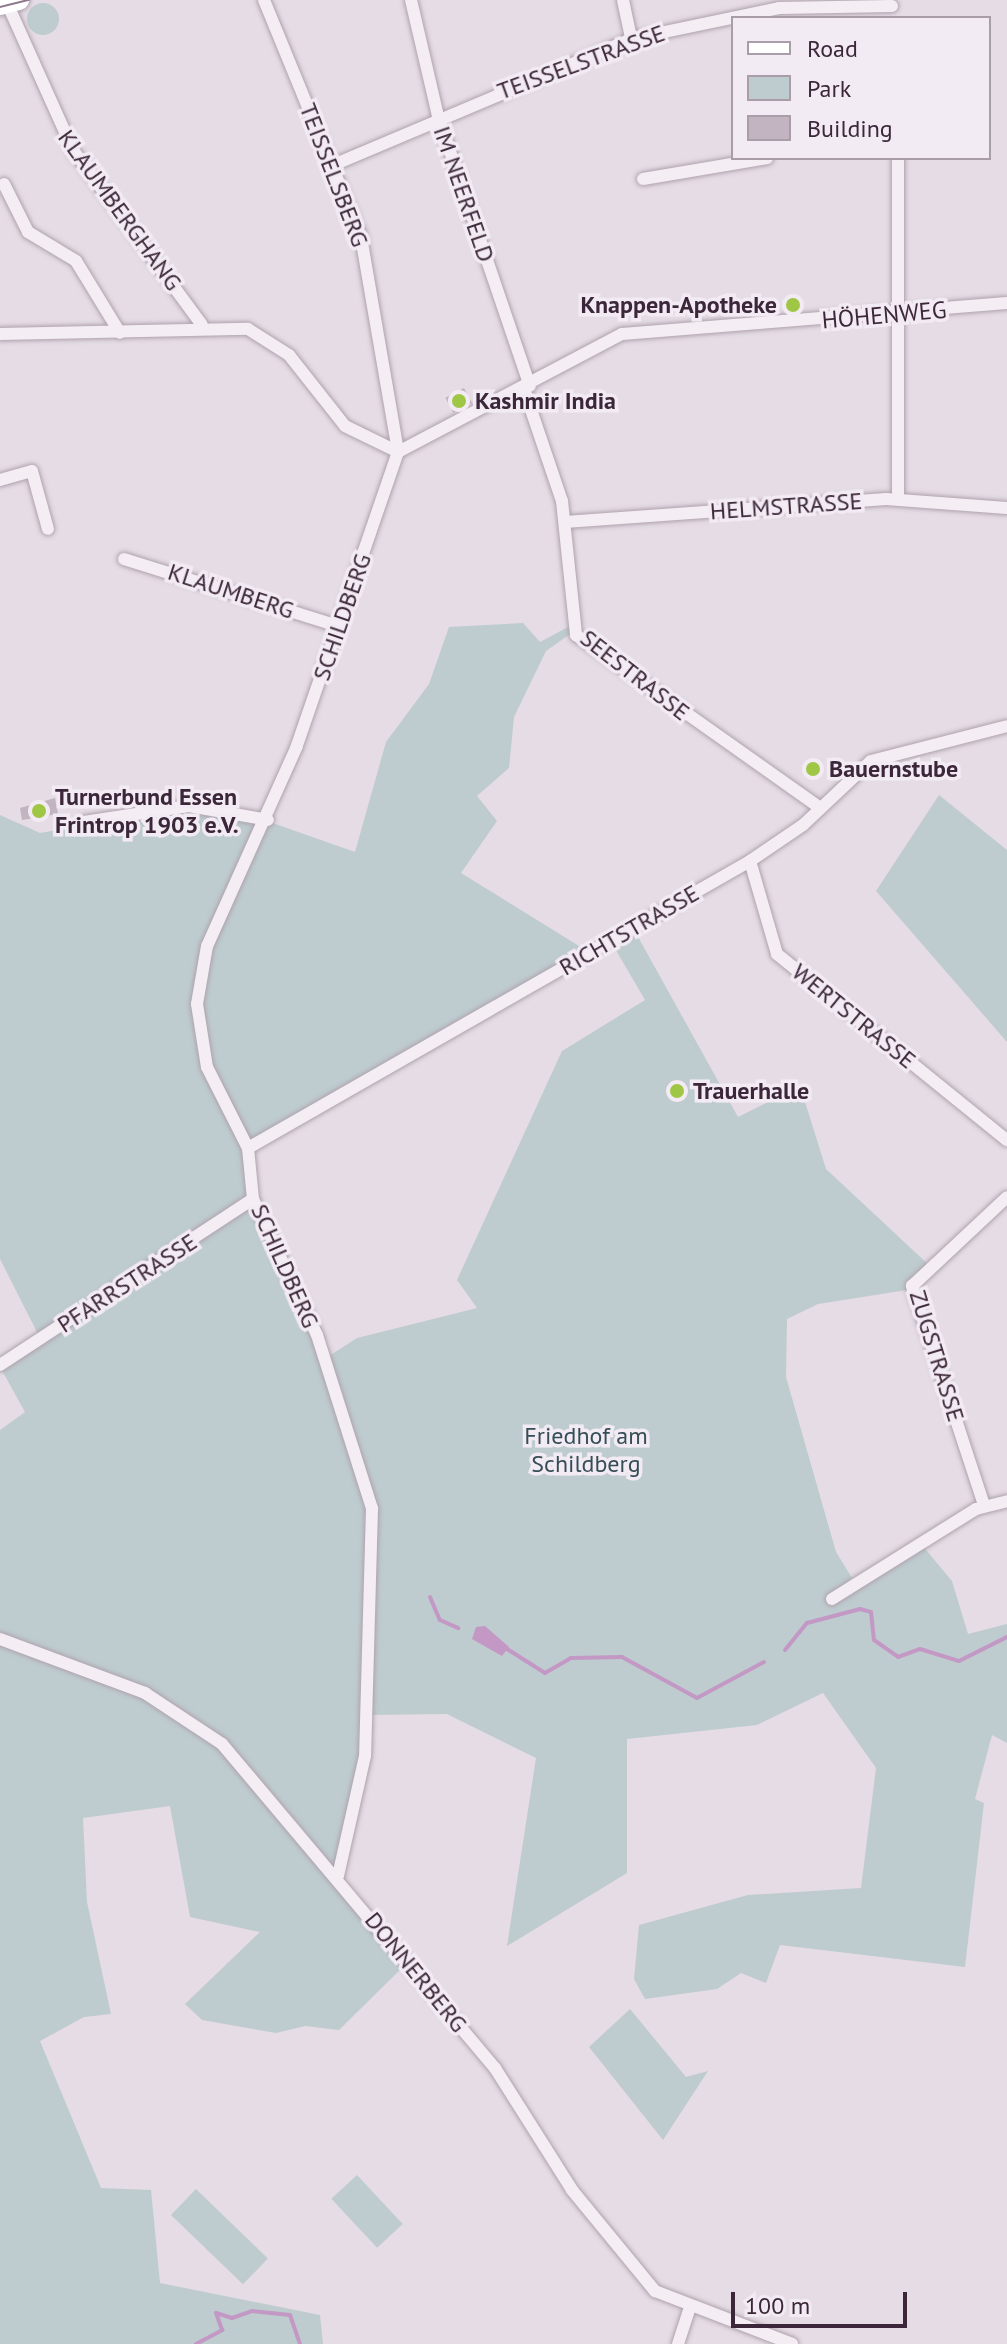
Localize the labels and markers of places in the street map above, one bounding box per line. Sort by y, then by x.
place label: Knappen-Apotheke [581,291,777,319]
marker: Knappen-Apotheke [784,296,802,314]
place label: Kashmir India [475,387,616,415]
marker: Kashmir India [450,392,468,410]
place label: Bauernstube [829,755,958,783]
marker: Bauernstube [804,760,822,778]
place label: Turnerbund Essen Frintrop 1903 e.V. [55,783,239,839]
marker: Turnerbund Essen Frintrop 1903 e.V. [30,802,48,820]
place label: Trauerhalle [693,1077,809,1105]
marker: Trauerhalle [668,1082,686,1100]

